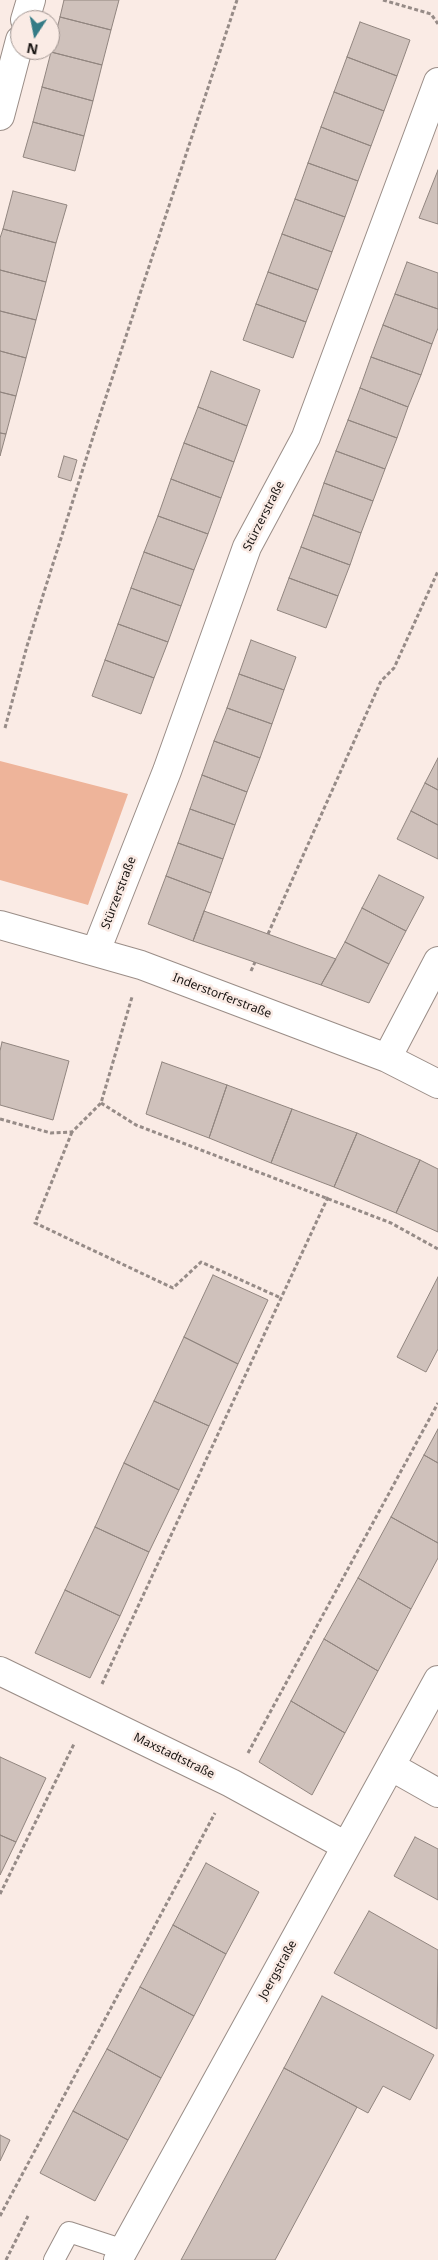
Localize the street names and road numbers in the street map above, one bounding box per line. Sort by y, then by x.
street label: Stürzerstraße [240,479,288,553]
street label: Stürzerstraße [99,855,139,931]
street label: Inderstorferstraße [171,971,273,1021]
street label: Maxstadtstraße [131,1730,217,1782]
street label: Joergstraße [256,1938,300,2002]

